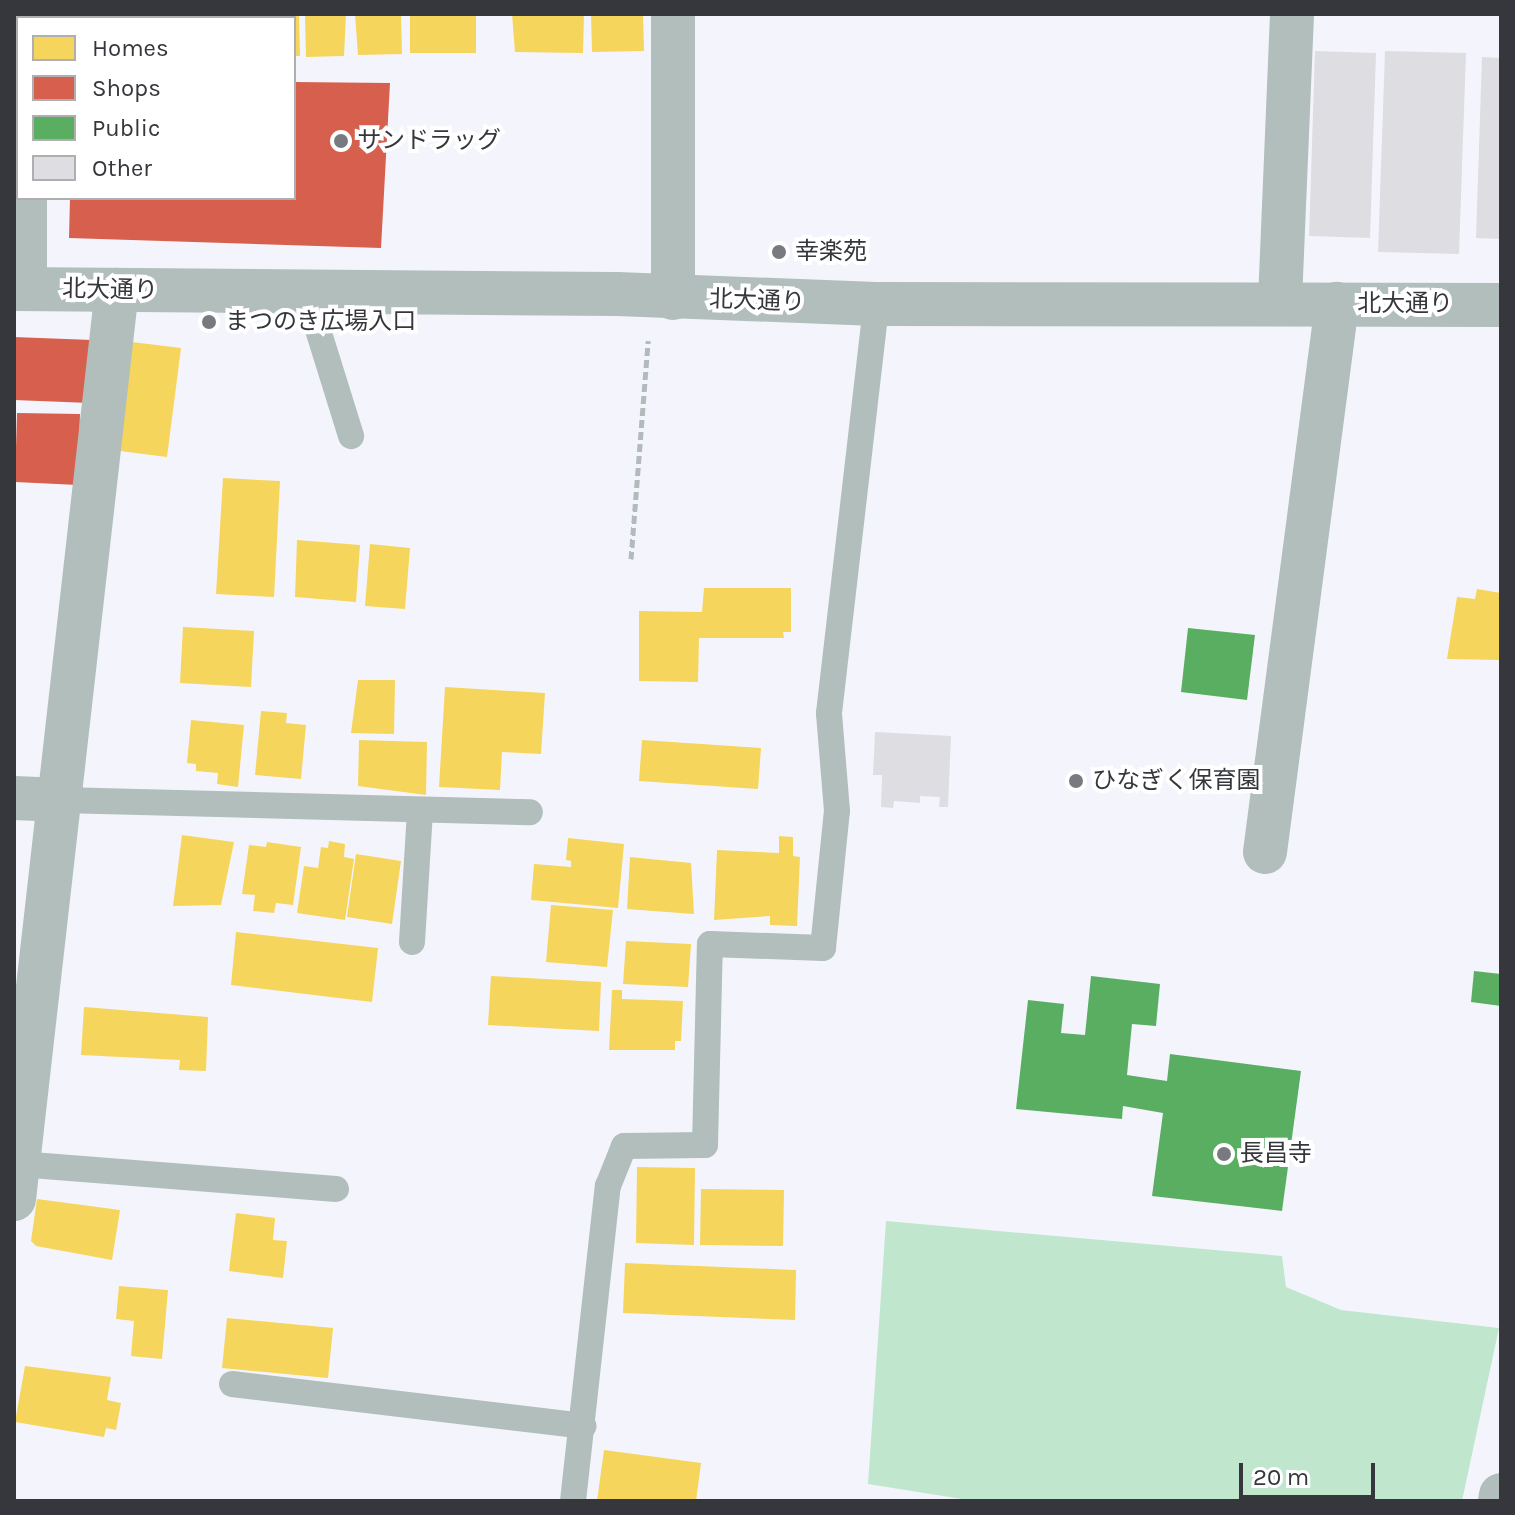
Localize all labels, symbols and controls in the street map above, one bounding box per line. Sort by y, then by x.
legend [16,16,296,200]
text: Homes [92,34,169,62]
text: Shops [92,74,161,102]
text: Public [92,114,160,142]
place label: サンドラッグ [357,127,501,155]
marker: サンドラッグ [332,132,350,150]
text: Other [92,154,152,182]
place label: 幸楽苑 [795,238,867,266]
marker: 幸楽苑 [770,243,788,261]
street label: 北大通り [62,275,158,305]
street label: 北大通り [709,285,805,317]
street label: 北大通り [1357,290,1453,318]
place label: まつのき広場入口 [225,308,417,336]
marker: まつのき広場入口 [200,313,218,331]
place label: ひなぎく保育園 [1092,767,1260,795]
marker: ひなぎく保育園 [1067,772,1085,790]
place label: 長昌寺 [1240,1140,1312,1168]
marker: 長昌寺 [1215,1145,1233,1163]
scale bar [1243,1447,1379,1497]
text: 20 m [1253,1463,1309,1491]

